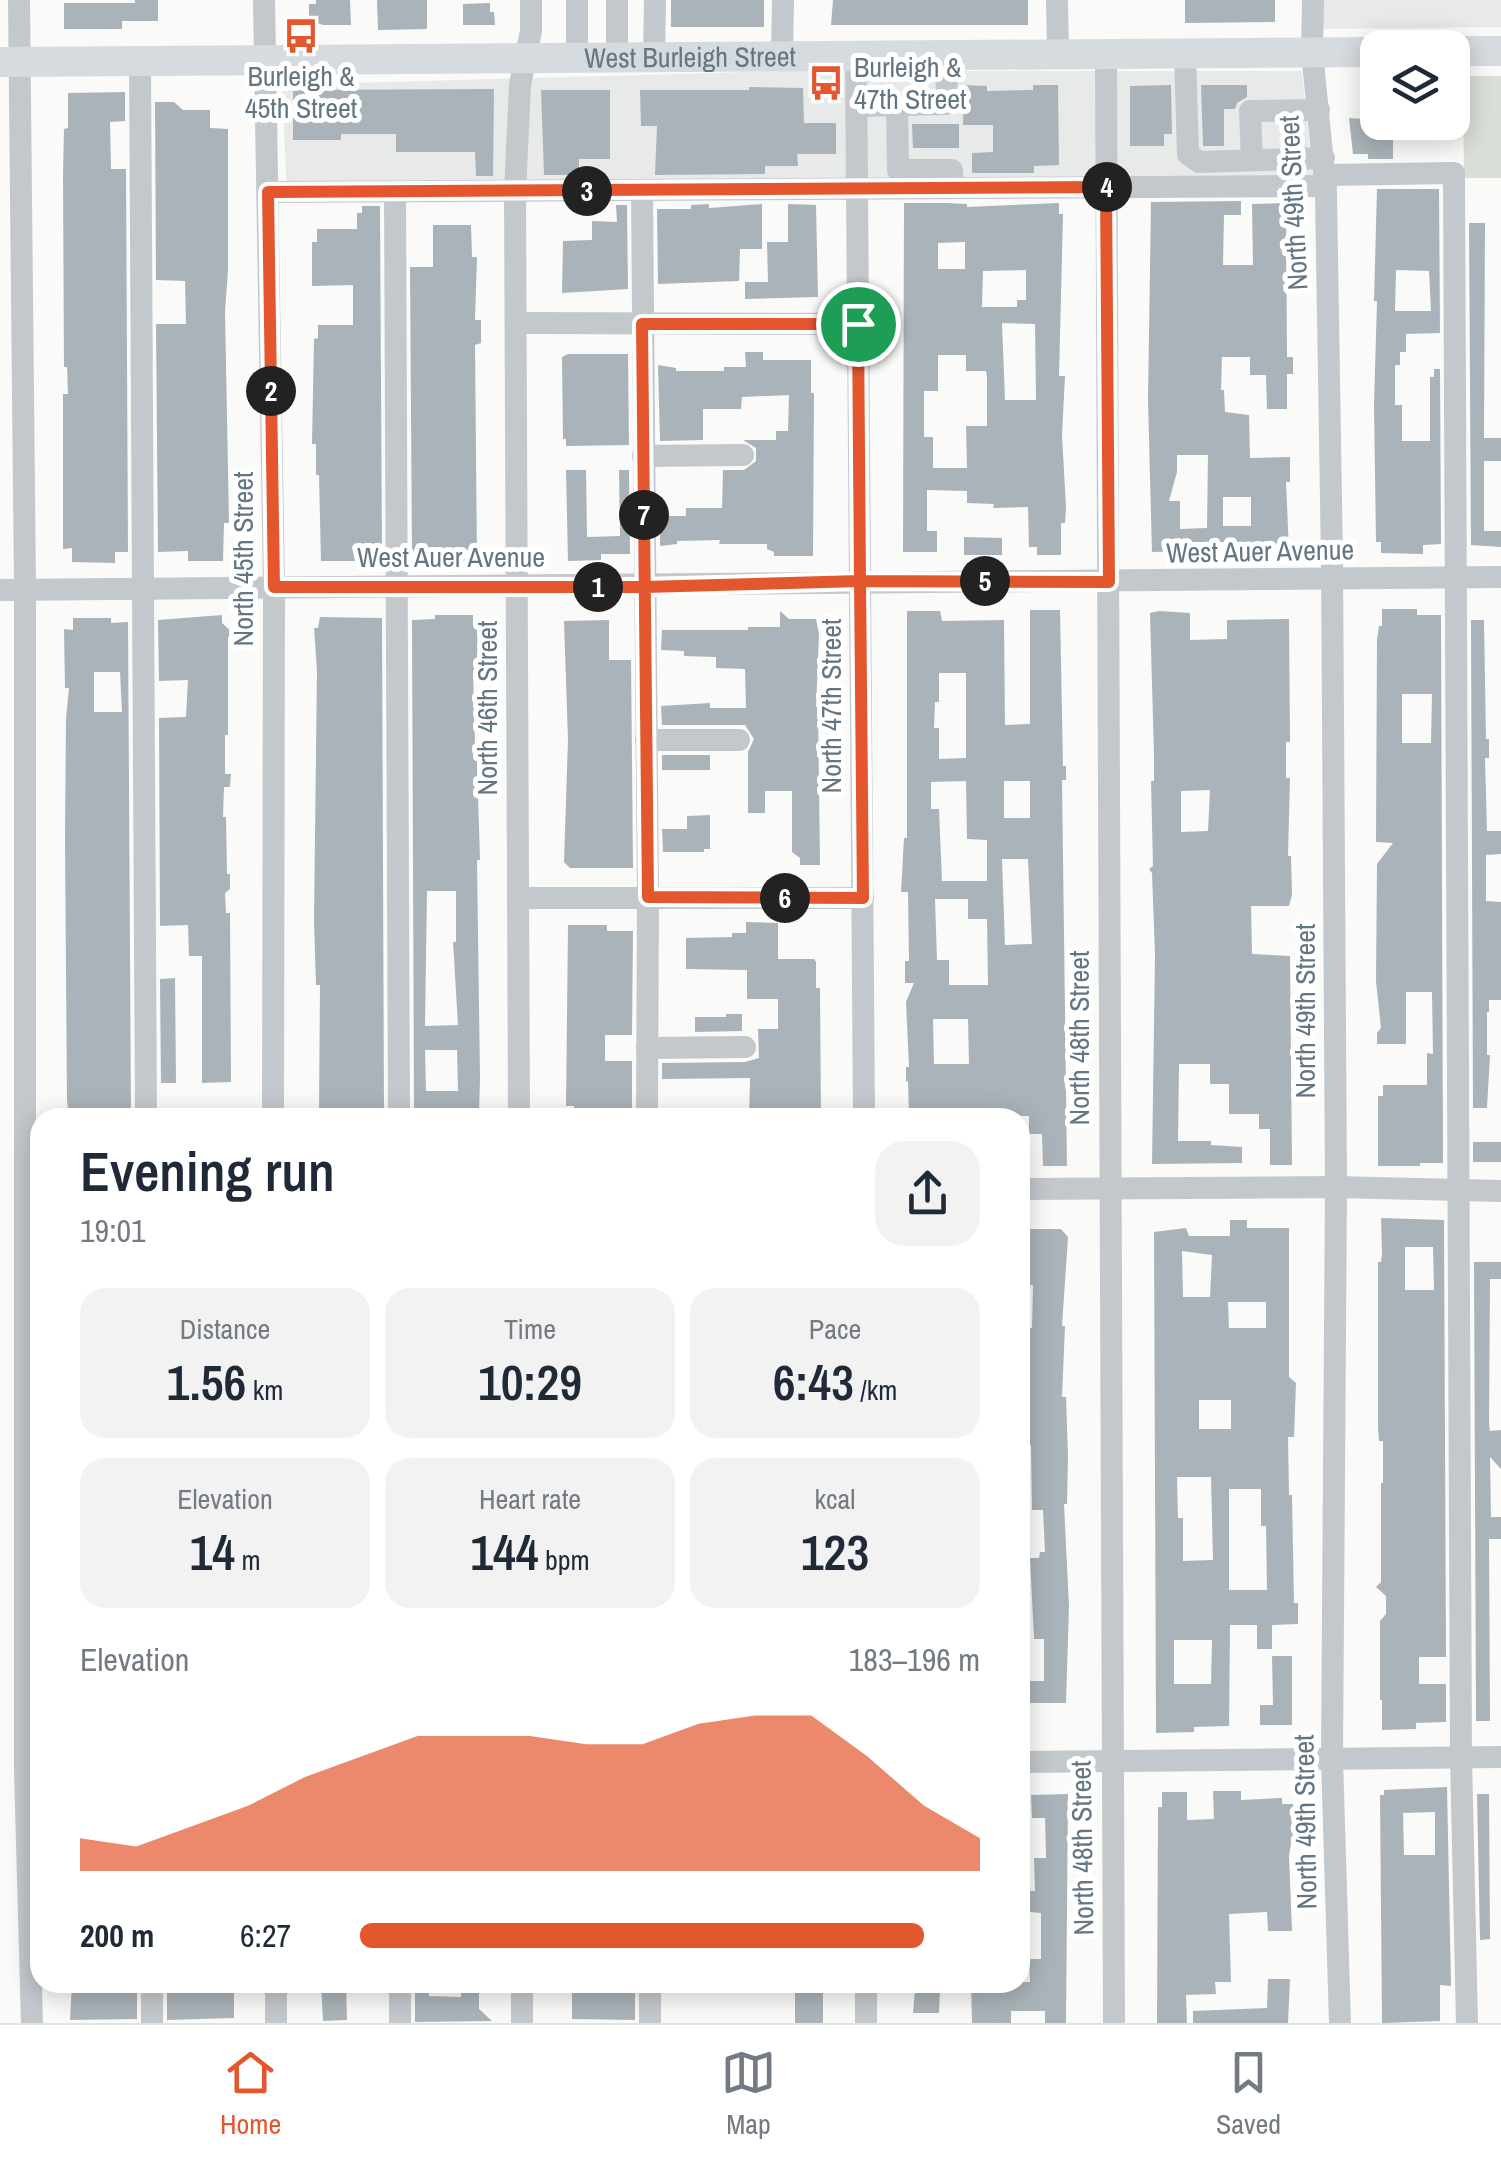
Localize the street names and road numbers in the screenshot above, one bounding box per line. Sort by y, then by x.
street label: West Burleigh Street [584,37,796,77]
street label: North 49th Street [1269,115,1317,291]
street label: North 45th Street [224,472,262,646]
street label: West Auer Avenue [1166,530,1354,572]
street label: West Auer Avenue [357,538,545,576]
street label: North 47th Street [812,619,850,793]
street label: North 46th Street [468,621,506,795]
street label: North 49th Street [1286,924,1324,1098]
street label: North 48th Street [1060,951,1098,1125]
street label: North 49th Street [1284,1734,1326,1910]
street label: North 48th Street [1061,1760,1103,1936]

